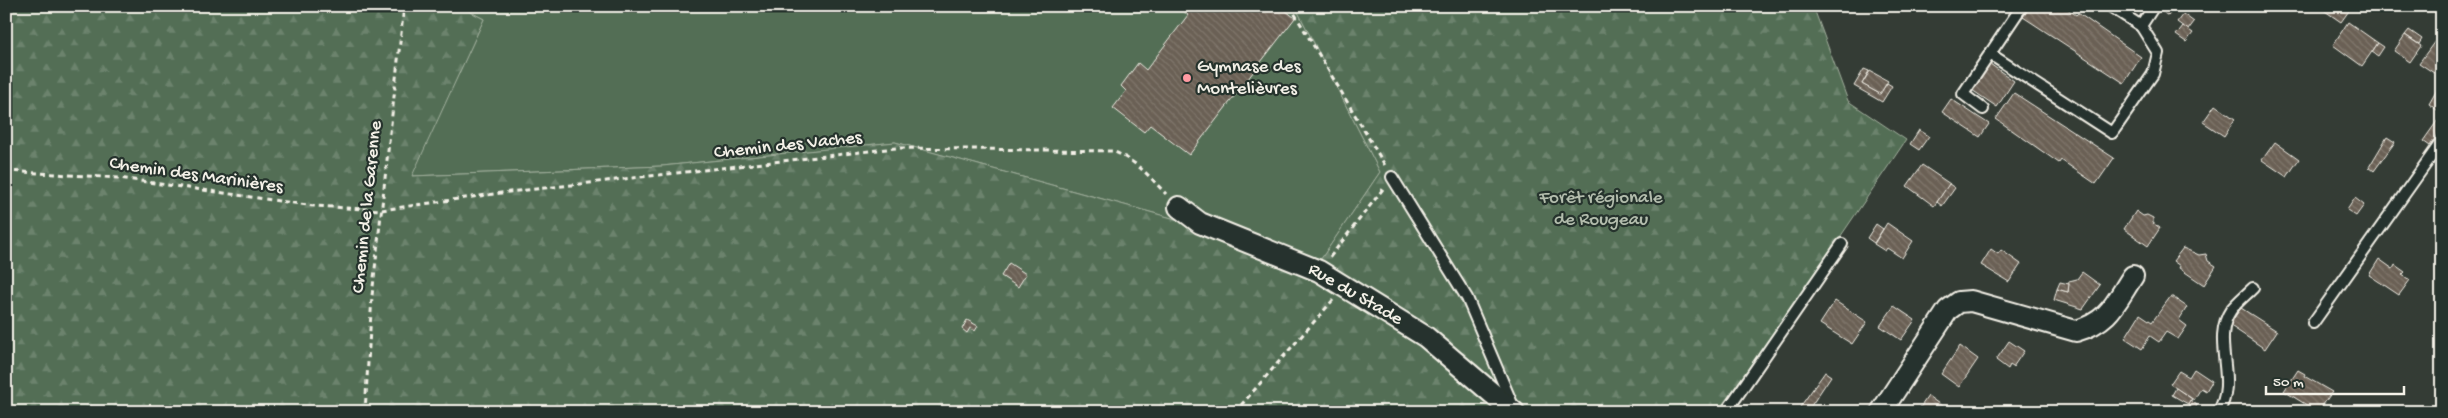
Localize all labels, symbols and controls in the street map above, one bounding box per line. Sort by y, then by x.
place label: Gymnase des Montelièvres [1197,56,1302,101]
marker: Gymnase des Montelièvres [1181,72,1193,84]
street label: Chemin de la Garenne [348,120,389,294]
street label: Chemin des Vaches [713,127,864,165]
street label: Chemin des Marinières [108,152,285,200]
park label: Forêt régionale de Rougeau [1538,187,1663,232]
street label: Rue du Stade [1303,259,1407,332]
scale bar [2266,363,2403,395]
text: 50 m [2273,374,2304,392]

